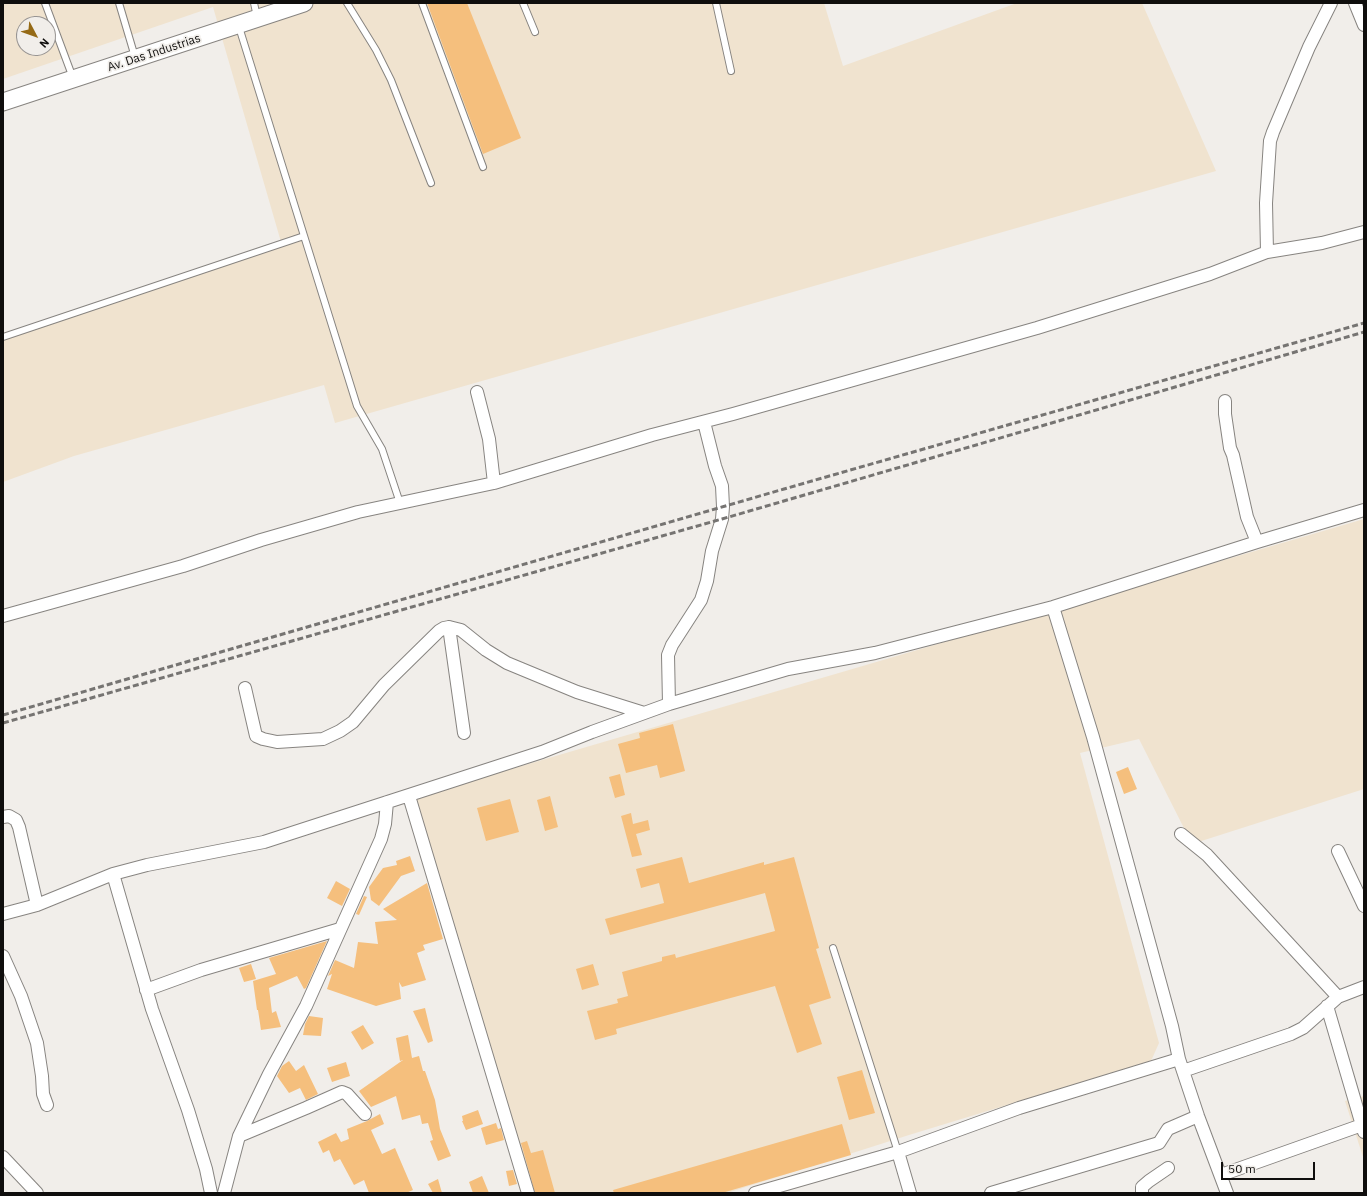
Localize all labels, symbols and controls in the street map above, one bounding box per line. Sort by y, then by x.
north arrow [16,16,56,56]
street label: Av. Das Industrias [106,31,202,75]
text: N [36,36,52,51]
scale bar [1223,1154,1317,1180]
text: 50 m [1228,1161,1256,1176]

